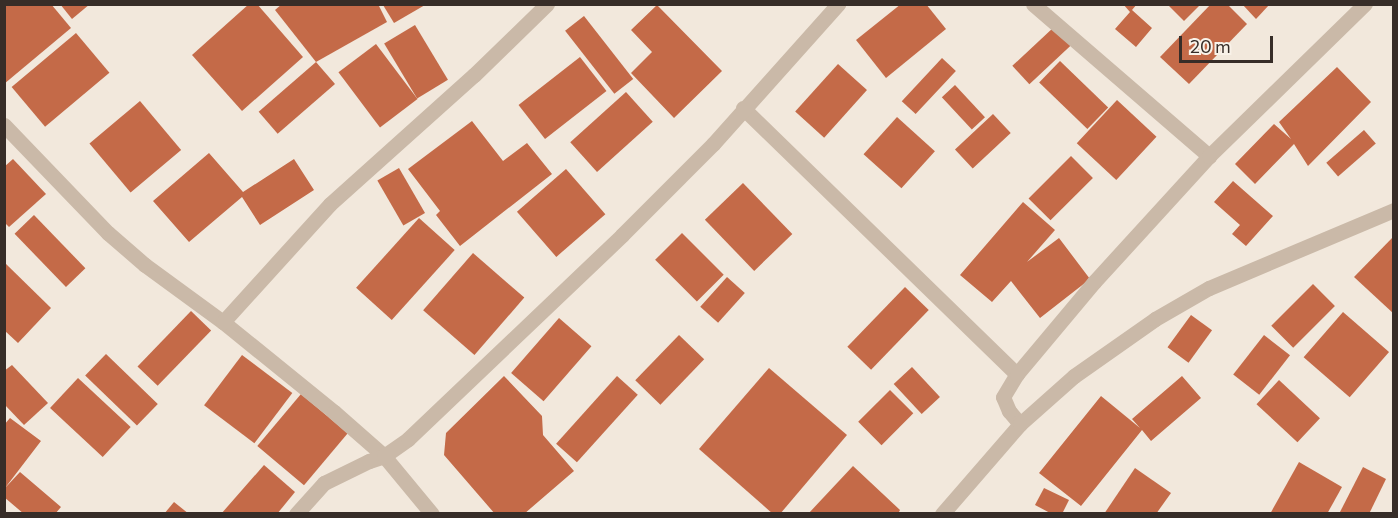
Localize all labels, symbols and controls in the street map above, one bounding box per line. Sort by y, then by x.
scale bar [1182,24,1276,62]
text: 20 m [1190,35,1231,57]

